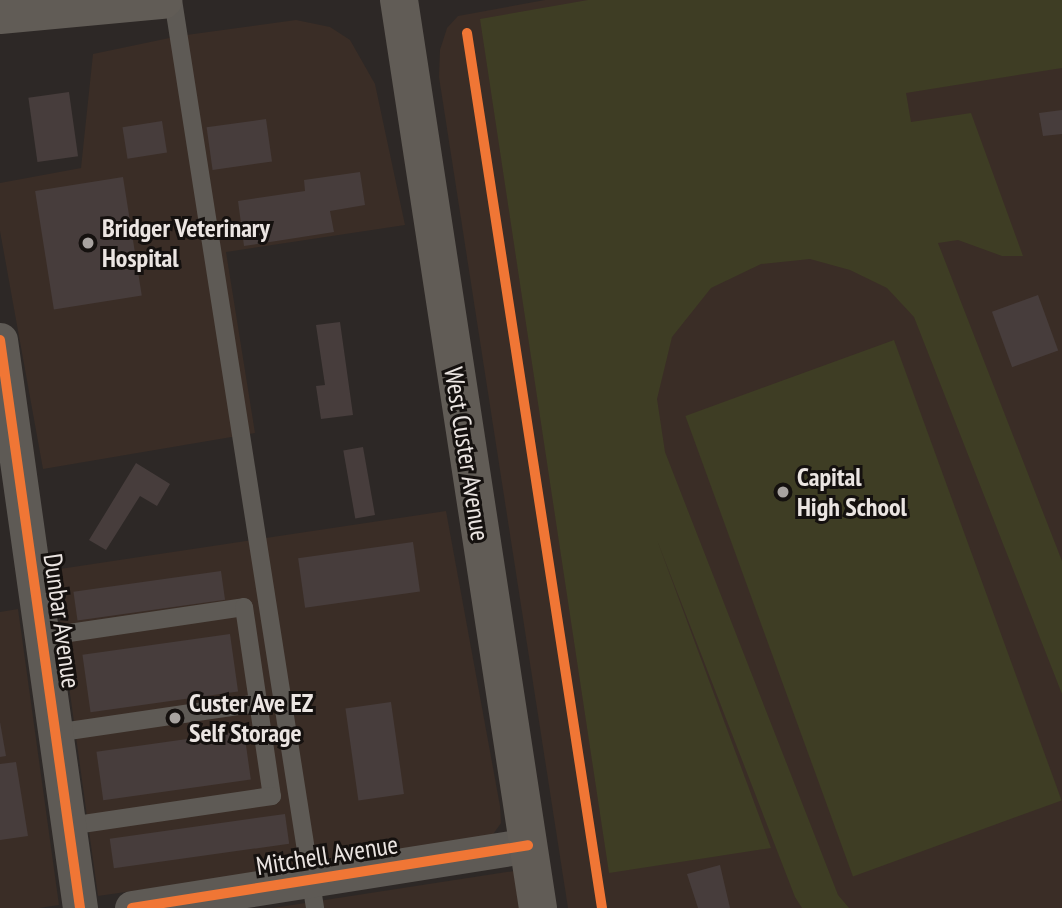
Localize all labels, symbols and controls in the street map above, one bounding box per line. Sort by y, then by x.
place label: Bridger Veterinary Hospital [102,212,271,274]
marker: Bridger Veterinary Hospital [80,235,96,251]
street label: West Custer Avenue [438,364,496,544]
place label: Capital High School [797,461,907,522]
marker: Capital High School [775,484,791,500]
street label: Dunbar Avenue [37,551,87,691]
place label: Custer Ave EZ Self Storage [189,687,314,748]
marker: Custer Ave EZ Self Storage [167,710,183,726]
street label: Mitchell Avenue [253,828,401,882]

